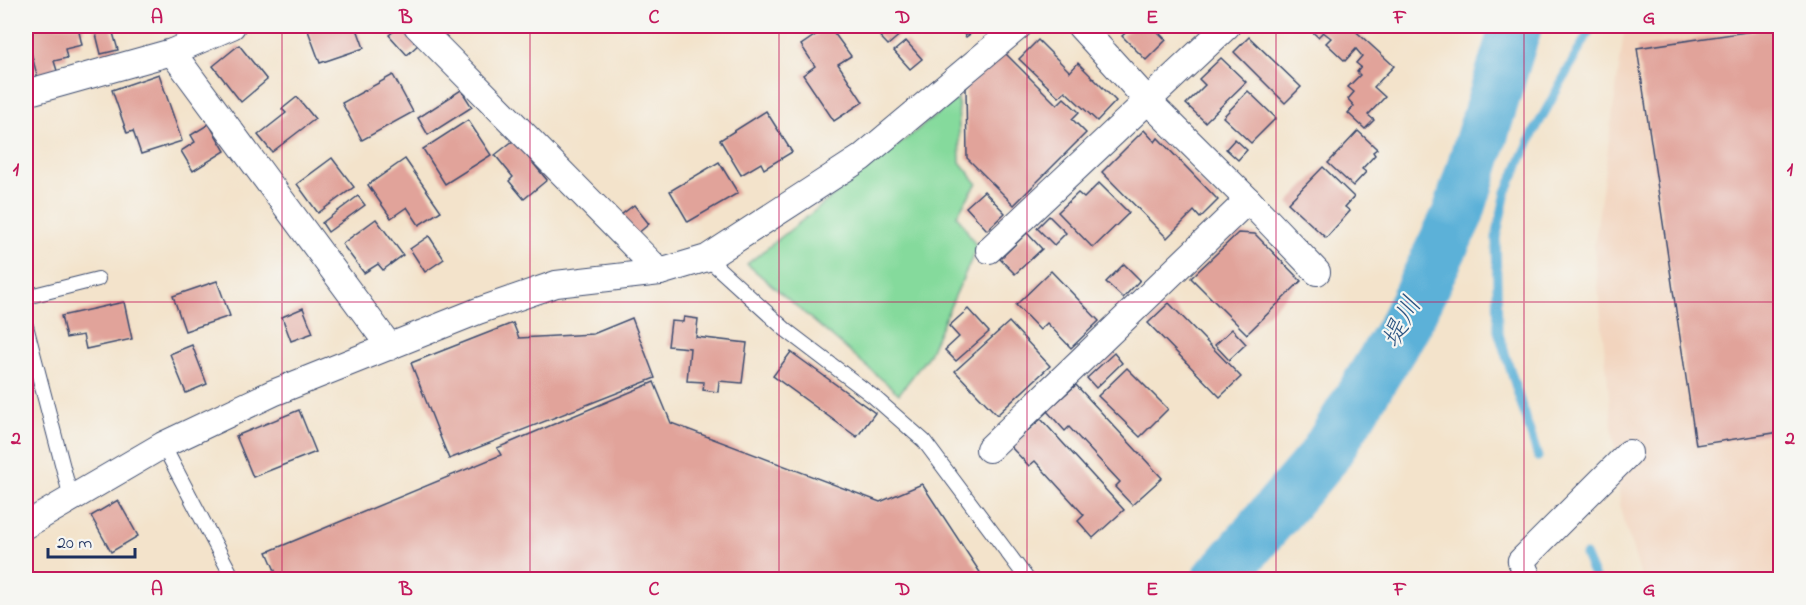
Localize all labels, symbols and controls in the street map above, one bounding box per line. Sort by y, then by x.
text: A [151,4,163,33]
text: B [398,4,413,33]
text: C [649,4,660,33]
text: D [895,4,910,33]
text: E [1146,4,1158,33]
text: F [1393,4,1407,33]
text: G [1643,4,1656,33]
text: 1 [13,156,20,185]
text: 1 [1787,156,1794,185]
water label: 堤川 [1373,290,1433,356]
text: 2 [10,425,21,454]
text: 2 [1784,425,1795,454]
scale bar [48,521,135,559]
text: 20 m [57,531,92,557]
text: A [151,576,163,605]
text: B [398,576,413,605]
text: C [649,576,660,605]
text: D [895,576,910,605]
text: E [1146,576,1158,605]
text: F [1393,576,1407,605]
text: G [1643,576,1656,605]

